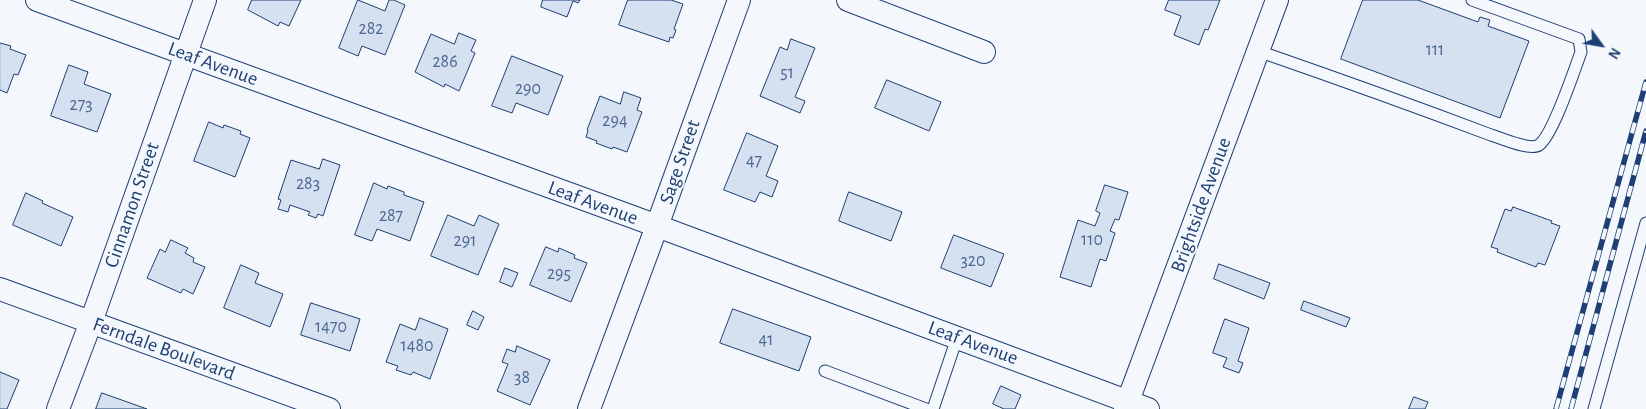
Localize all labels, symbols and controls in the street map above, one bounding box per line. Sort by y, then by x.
house number: 282 [359,18,383,40]
north arrow [1576,20,1626,70]
street label: Leaf Avenue [165,37,261,91]
house number: 111 [1426,39,1444,61]
text: N [1605,45,1622,61]
house number: 286 [432,51,458,73]
house number: 51 [780,62,794,84]
house number: 290 [515,78,541,100]
house number: 273 [69,94,93,116]
house number: 294 [602,110,628,132]
street label: Sage Street [654,117,706,207]
street label: Brightside Avenue [1165,134,1237,276]
street label: Cinnamon Street [99,139,165,271]
house number: 47 [746,150,762,172]
house number: 283 [296,173,320,195]
street label: Leaf Avenue [545,176,641,230]
house number: 287 [379,205,403,227]
house number: 110 [1081,229,1103,251]
house number: 291 [454,230,476,252]
house number: 320 [960,250,986,272]
house number: 295 [547,263,571,285]
street label: Ferndale Boulevard [90,312,238,386]
house number: 1470 [315,316,347,338]
street label: Leaf Avenue [925,316,1021,370]
house number: 41 [759,329,773,351]
house number: 1480 [401,335,433,357]
house number: 38 [514,367,530,389]

